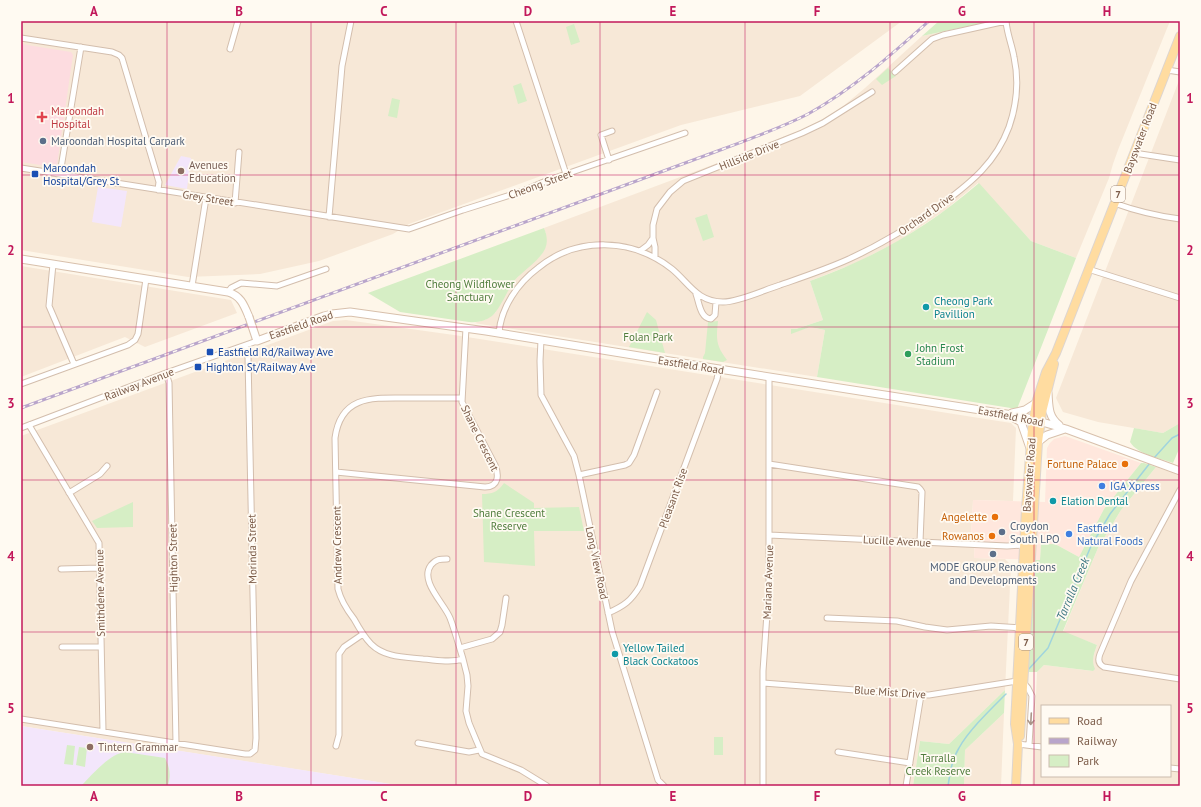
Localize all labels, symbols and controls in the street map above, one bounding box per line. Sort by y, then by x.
text: A [90,3,98,20]
text: B [235,3,243,20]
text: C [380,3,388,20]
text: D [524,3,532,20]
text: E [670,3,677,20]
text: F [814,3,821,20]
text: G [958,3,966,20]
text: H [1103,3,1111,20]
text: 1 [7,90,15,107]
text: 1 [1186,90,1194,107]
street label: Bayswater Road [1120,101,1160,175]
place label: Maroondah Hospital [51,104,104,131]
marker: Maroondah Hospital [36,111,48,123]
place label: Maroondah Hospital Carpark [51,134,186,148]
marker: Maroondah Hospital Carpark [38,136,48,146]
street label: Hillside Drive [717,136,781,173]
place label: Avenues Education [189,158,236,185]
place label: Maroondah Hospital/Grey St [43,161,119,188]
marker: Avenues Education [176,166,186,176]
street label: Cheong Street [506,166,574,202]
marker: Maroondah Hospital/Grey St [30,169,40,179]
road number: 7 [1111,186,1125,202]
street label: Grey Street [181,187,235,209]
street label: Orchard Drive [895,189,957,238]
text: 2 [7,242,15,259]
text: 2 [1186,242,1194,259]
park label: Cheong Wildflower Sanctuary [426,277,515,304]
place label: Cheong Park Pavillion [934,294,993,321]
marker: Cheong Park Pavillion [921,302,931,312]
street label: Eastfield Road [267,308,335,342]
park label: Folan Park [623,330,673,344]
place label: John Frost Stadium [915,341,964,368]
place label: Eastfield Rd/Railway Ave [218,345,334,359]
marker: Eastfield Rd/Railway Ave [205,347,215,357]
marker: John Frost Stadium [903,349,913,359]
street label: Eastfield Road [657,353,725,377]
place label: Highton St/Railway Ave [206,360,316,374]
marker: Highton St/Railway Ave [193,362,203,372]
street label: Railway Avenue [102,364,176,404]
text: 3 [7,395,15,412]
text: 3 [1186,395,1194,412]
street label: Shane Crescent [458,403,502,474]
street label: Eastfield Road [977,403,1045,429]
street label: Bayswater Road [1019,437,1039,513]
place label: Fortune Palace [1047,457,1117,471]
marker: Fortune Palace [1120,459,1130,469]
street label: Pleasant Rise [656,466,690,530]
place label: IGA Xpress [1110,479,1160,493]
marker: IGA Xpress [1097,481,1107,491]
place label: Elation Dental [1061,494,1129,508]
marker: Elation Dental [1048,496,1058,506]
street label: Andrew Crescent [329,505,345,584]
park label: Shane Crescent Reserve [473,506,545,533]
place label: Angelette [941,510,987,524]
marker: Angelette [990,512,1000,522]
street label: Morinda Street [244,514,260,584]
place label: Croydon South LPO [1010,519,1060,546]
place label: Eastfield Natural Foods [1077,521,1143,548]
street label: Highton Street [165,523,181,593]
street label: Long View Road [582,525,612,601]
marker: Croydon South LPO [997,527,1007,537]
place label: Rowanos [942,529,984,543]
marker: Eastfield Natural Foods [1064,529,1074,539]
marker: Rowanos [987,531,997,541]
street label: Lucille Avenue [863,532,932,550]
street label: Mariana Avenue [760,544,776,620]
text: 4 [7,548,15,565]
text: 4 [1186,548,1194,565]
street label: Smithdene Avenue [92,549,108,637]
marker: MODE GROUP Renovations and Developments [988,549,998,559]
water label: Tarralla Creek [1053,555,1093,622]
place label: MODE GROUP Renovations and Developments [930,560,1056,587]
road number: 7 [1019,634,1033,650]
place label: Yellow Tailed Black Cockatoos [623,641,699,668]
marker: Yellow Tailed Black Cockatoos [610,649,620,659]
street label: Blue Mist Drive [854,683,927,702]
text: 5 [7,700,15,717]
text: 5 [1186,700,1194,717]
legend [1041,705,1171,777]
one-way arrow [1027,712,1034,725]
text: Road [1077,713,1102,728]
text: Railway [1077,733,1117,748]
place label: Tintern Grammar [98,740,178,754]
marker: Tintern Grammar [85,742,95,752]
park label: Tarralla Creek Reserve [905,751,971,778]
text: Park [1077,753,1099,768]
text: A [90,788,98,805]
text: B [235,788,243,805]
text: C [380,788,388,805]
text: D [524,788,532,805]
text: E [670,788,677,805]
text: F [814,788,821,805]
text: G [958,788,966,805]
text: H [1103,788,1111,805]

